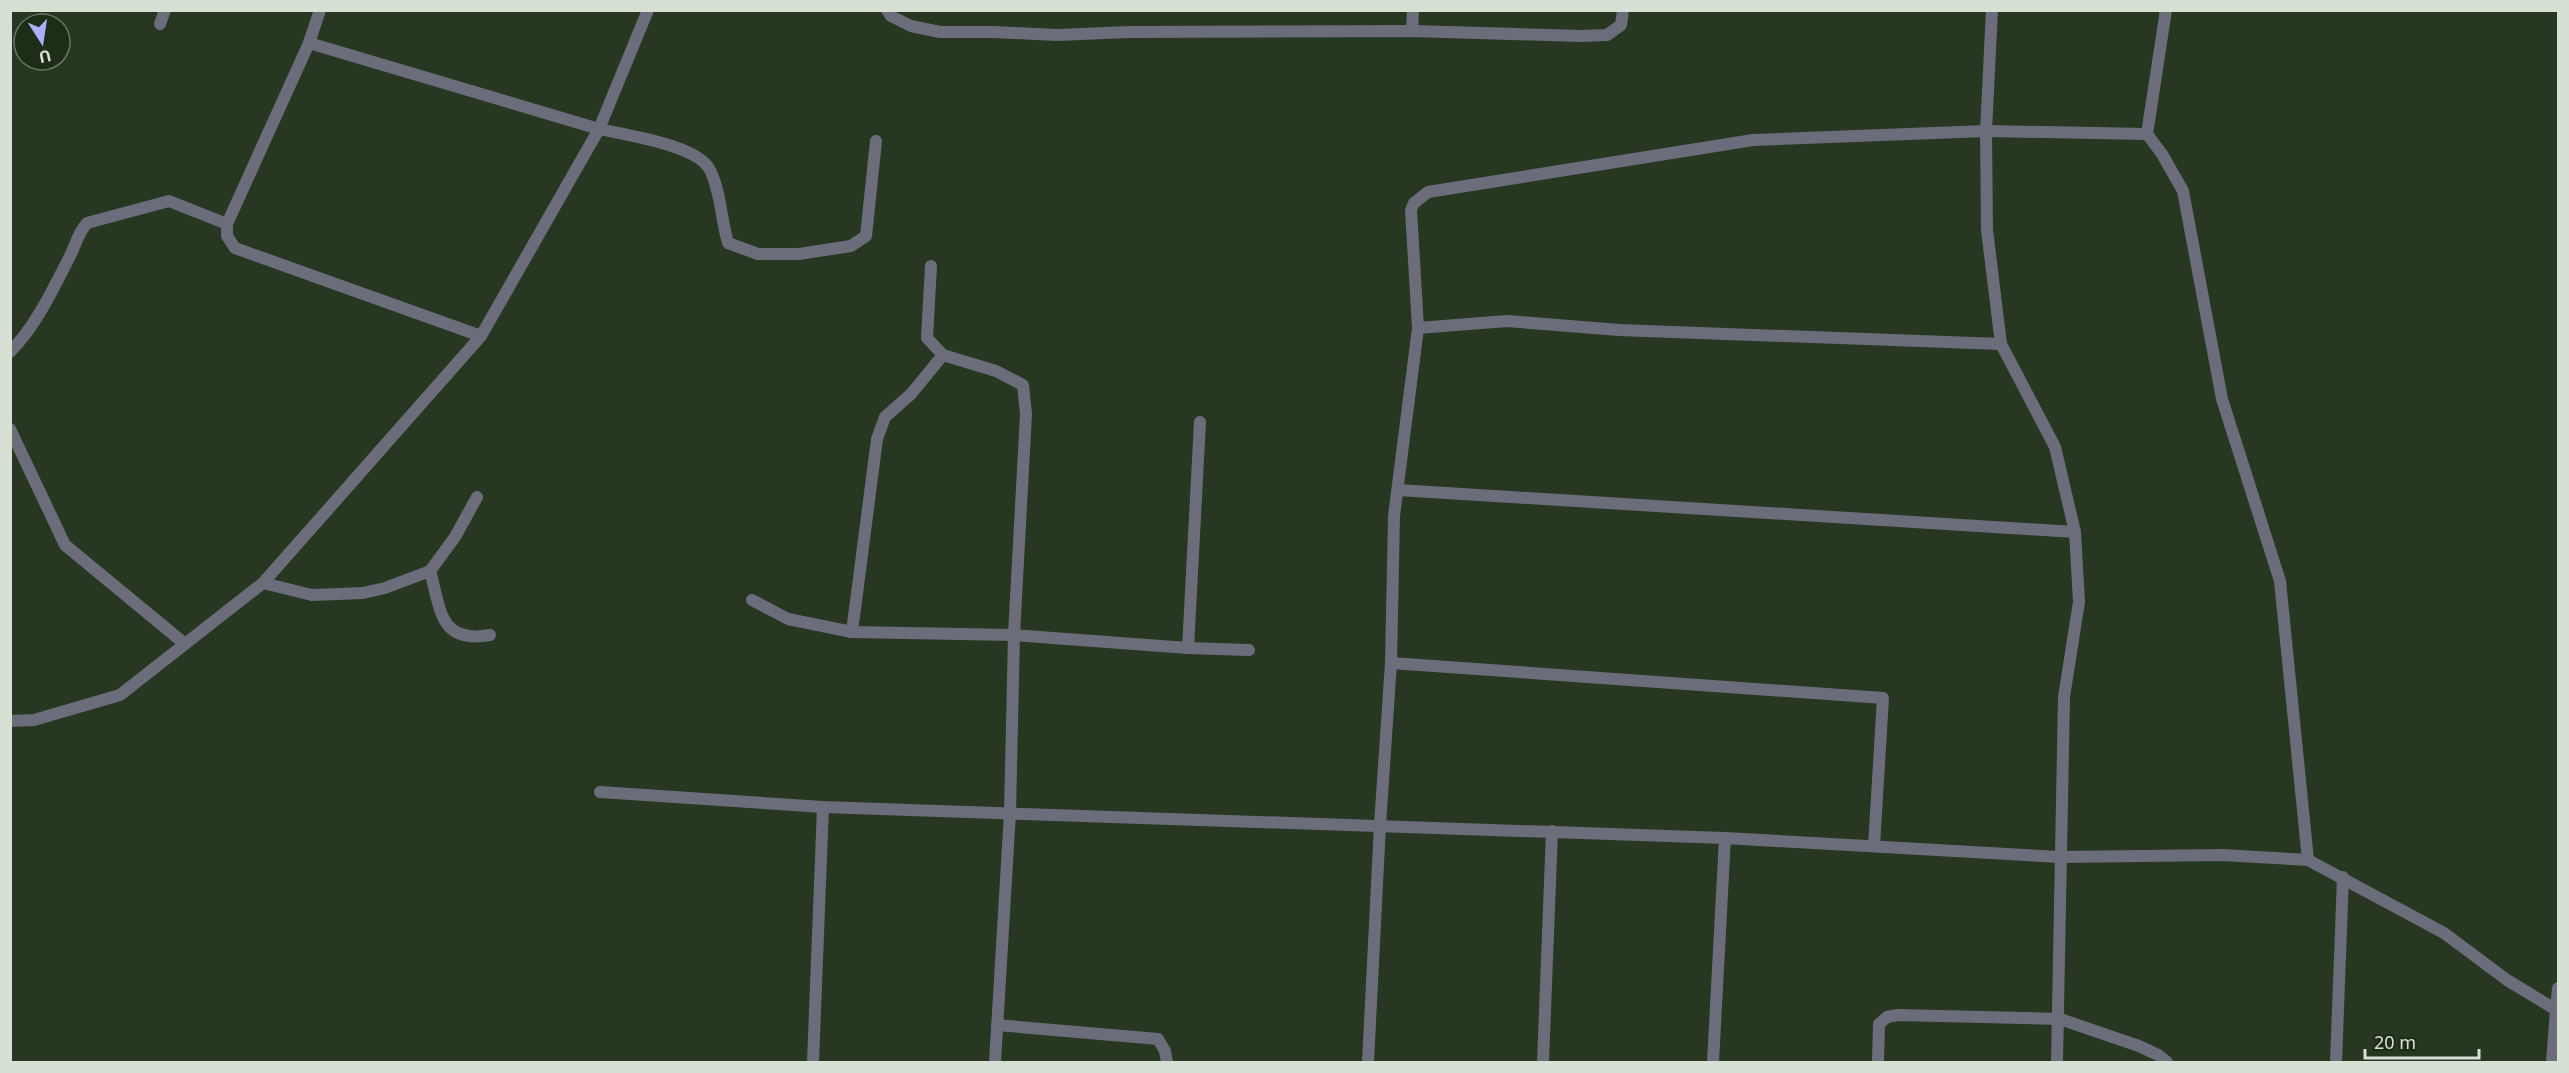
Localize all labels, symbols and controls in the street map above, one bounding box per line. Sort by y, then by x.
north arrow [12,12,72,72]
text: U [37,45,53,69]
scale bar [2365,1022,2479,1060]
text: 20 m [2374,1030,2416,1054]

